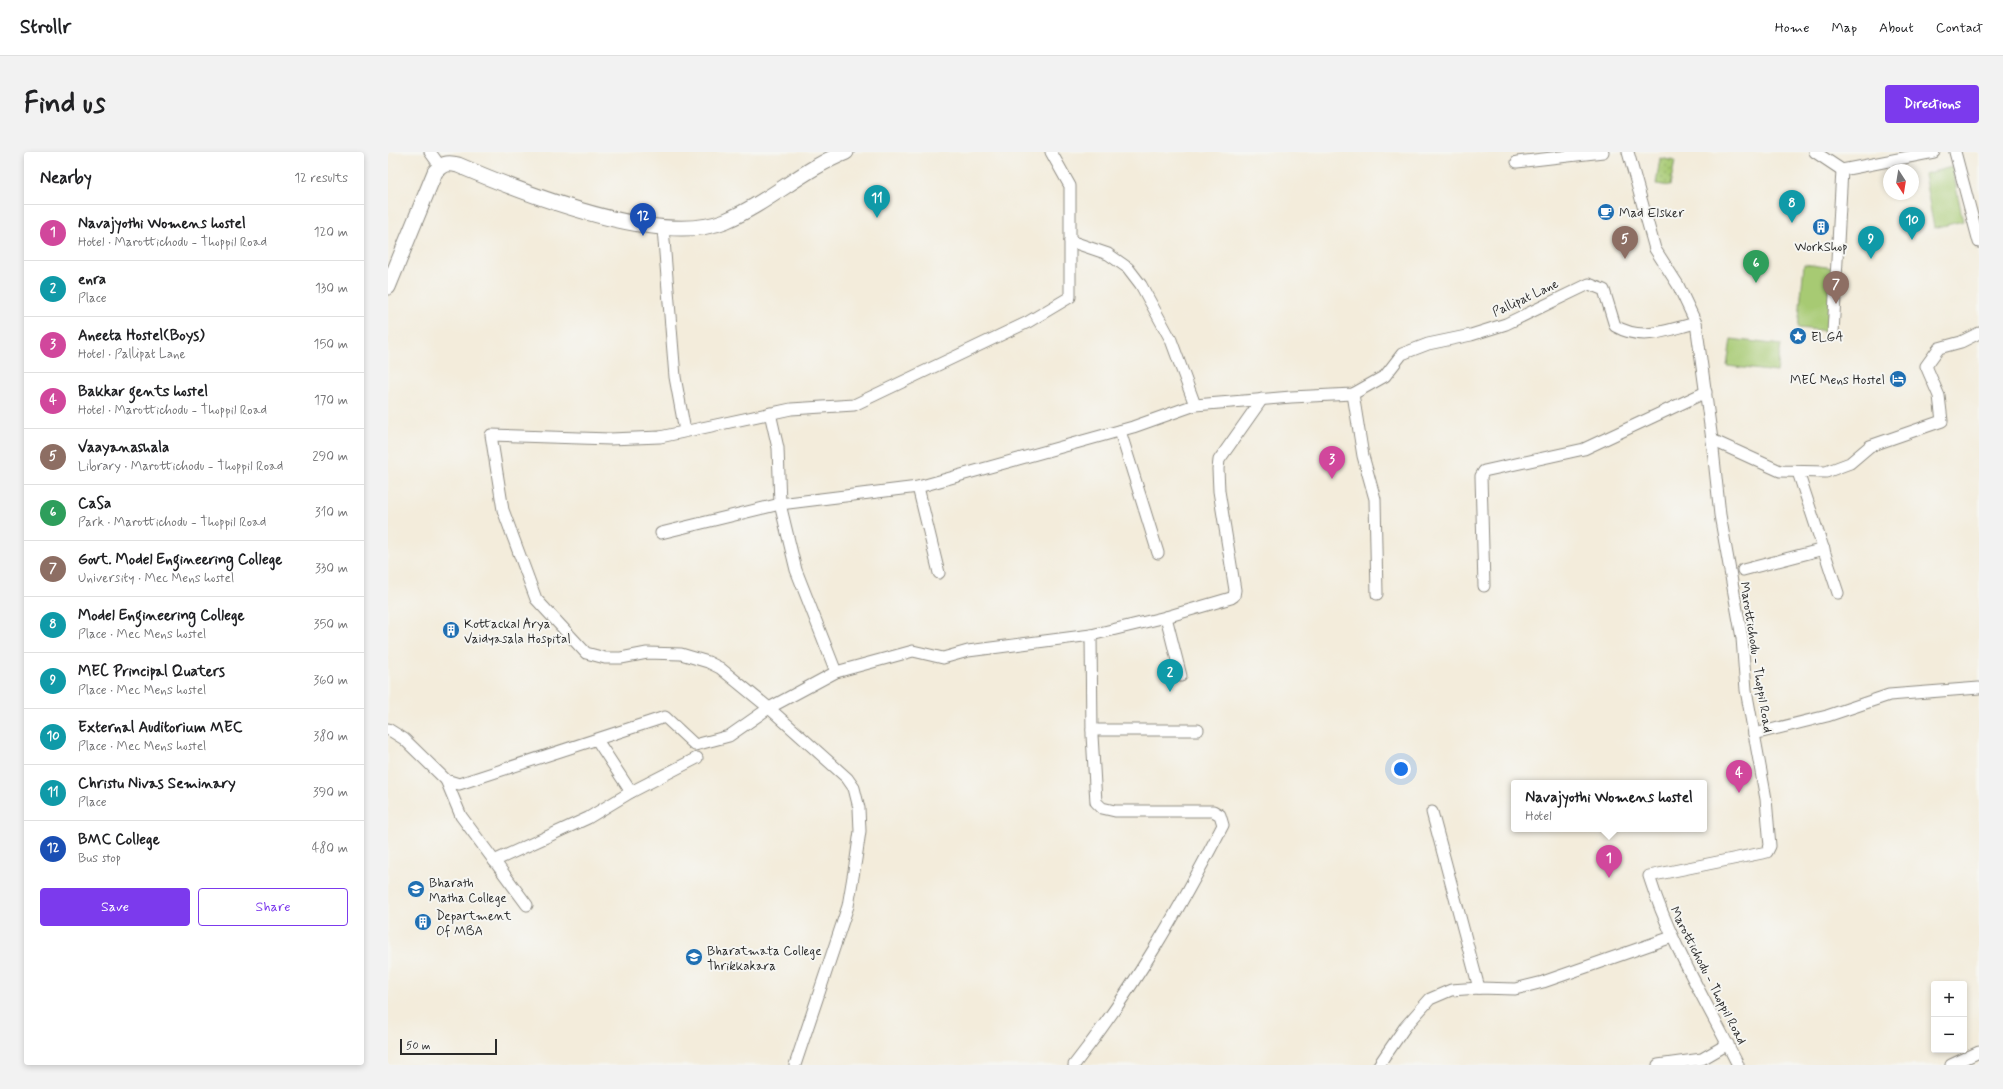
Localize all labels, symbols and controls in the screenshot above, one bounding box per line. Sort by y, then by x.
text: Strollr [20,15,71,40]
text: Home [1775,19,1809,37]
text: Map [1831,19,1857,37]
text: About [1879,19,1914,37]
text: Contact [1936,19,1983,37]
button: Directions [1885,85,1979,123]
text: Find us [24,86,105,123]
north arrow [1883,164,1919,200]
text: Nearby [40,167,92,189]
text: 12 results [294,170,348,187]
pin: 11 [864,185,890,218]
pin: 8 [1779,190,1805,223]
cafe icon: Mad Elsker [1596,202,1616,222]
pin: 12 [630,203,656,236]
place label: Mad Elsker [1619,205,1685,222]
pin: 10 [1899,207,1925,240]
text: Navajyothi Womens hostel [78,214,246,234]
building icon: WorkShop [1811,217,1831,237]
text: 1 [50,224,56,241]
text: 120 m [314,224,348,241]
pin: 5 [1612,226,1638,259]
pin: 9 [1858,226,1884,259]
text: Hotel · Marottichodu - Thoppil Road [78,234,267,251]
place label: WorkShop [1794,239,1848,256]
pin: 6 [1743,250,1769,283]
text: enra [78,270,106,290]
pin: 7 [1823,271,1849,304]
street label: Pallipat Lane [1490,276,1562,321]
text: 2 [50,280,56,297]
text: 130 m [315,280,348,297]
text: Place [78,290,107,307]
text: Aneeta Hostel(Boys) [78,326,205,346]
place icon: ELGA [1788,326,1808,346]
place label: ELGA [1811,329,1843,346]
text: 3 [50,336,56,353]
text: 150 m [314,336,348,353]
text: Hotel · Pallipat Lane [78,346,186,363]
hotel icon: MEC Mens Hostel [1888,369,1908,389]
place label: MEC Mens Hostel [1790,372,1885,389]
text: Bakkar gents hostel [78,382,208,402]
text: 4 [49,392,57,409]
text: 170 m [314,392,348,409]
text: Hotel · Marottichodu - Thoppil Road [78,402,267,419]
text: Vaayanashala [78,438,169,458]
pin: 3 [1319,446,1345,479]
text: 5 [49,448,57,465]
text: 290 m [312,448,348,465]
text: Library · Marottichodu - Thoppil Road [78,458,283,475]
text: CaSa [78,494,111,514]
text: 6 [50,504,56,521]
text: 310 m [315,504,348,521]
text: Park · Marottichodu - Thoppil Road [78,514,266,531]
text: Govt. Model Engineering College [78,550,282,570]
text: 7 [49,560,57,577]
text: 330 m [315,560,348,577]
text: University · Mec Mens hostel [78,570,234,587]
street label: Marottichodu - Thoppil Road [1735,581,1776,734]
text: Model Engineering College [78,606,245,626]
text: 8 [49,616,57,633]
text: 350 m [314,616,348,633]
place label: Kottackal Arya Vaidyasala Hospital [464,616,571,648]
building icon: Kottackal Arya Vaidyasala Hospital [441,620,461,640]
text: Place · Mec Mens hostel [78,626,206,643]
pin: 2 [1157,659,1183,692]
text: MEC Principal Quaters [78,662,225,682]
text: 9 [50,672,56,689]
text: 360 m [313,672,348,689]
text: Place · Mec Mens hostel [78,682,206,699]
text: External Auditorium MEC [78,718,242,738]
text: 10 [46,728,60,745]
text: 380 m [313,728,348,745]
text: Place · Mec Mens hostel [78,738,206,755]
your location [1391,759,1411,779]
pin: 4 [1726,760,1752,793]
text: Christu Nivas Seminary [78,774,236,794]
popup [1511,780,1707,832]
text: 11 [47,784,59,801]
text: 390 m [313,784,348,801]
text: Navajyothi Womens hostel [1525,788,1693,808]
text: Place [78,794,107,811]
text: Hotel [1525,808,1552,825]
text: BMC College [78,830,160,850]
text: 12 [47,840,59,857]
text: 480 m [312,840,348,857]
pin: 1 [1596,845,1622,878]
text: Bus stop [78,850,121,867]
place label: Bharath Matha College [429,875,507,907]
school or university icon: Bharath Matha College [406,879,426,899]
button: Save [40,888,190,926]
button: Share [198,888,348,926]
street label: Marottichodu - Thoppil Road [1665,904,1750,1047]
place label: Department Of MBA [436,908,512,940]
building icon: Department Of MBA [413,912,433,932]
place label: Bharatmata College Thrikkakara [707,943,822,975]
school or university icon: Bharatmata College Thrikkakara [684,947,704,967]
map controls [1931,981,1967,1053]
button: + [1931,981,1967,1017]
button: − [1931,1017,1967,1053]
scale bar [400,1037,497,1056]
text: 50 m [406,1039,431,1053]

